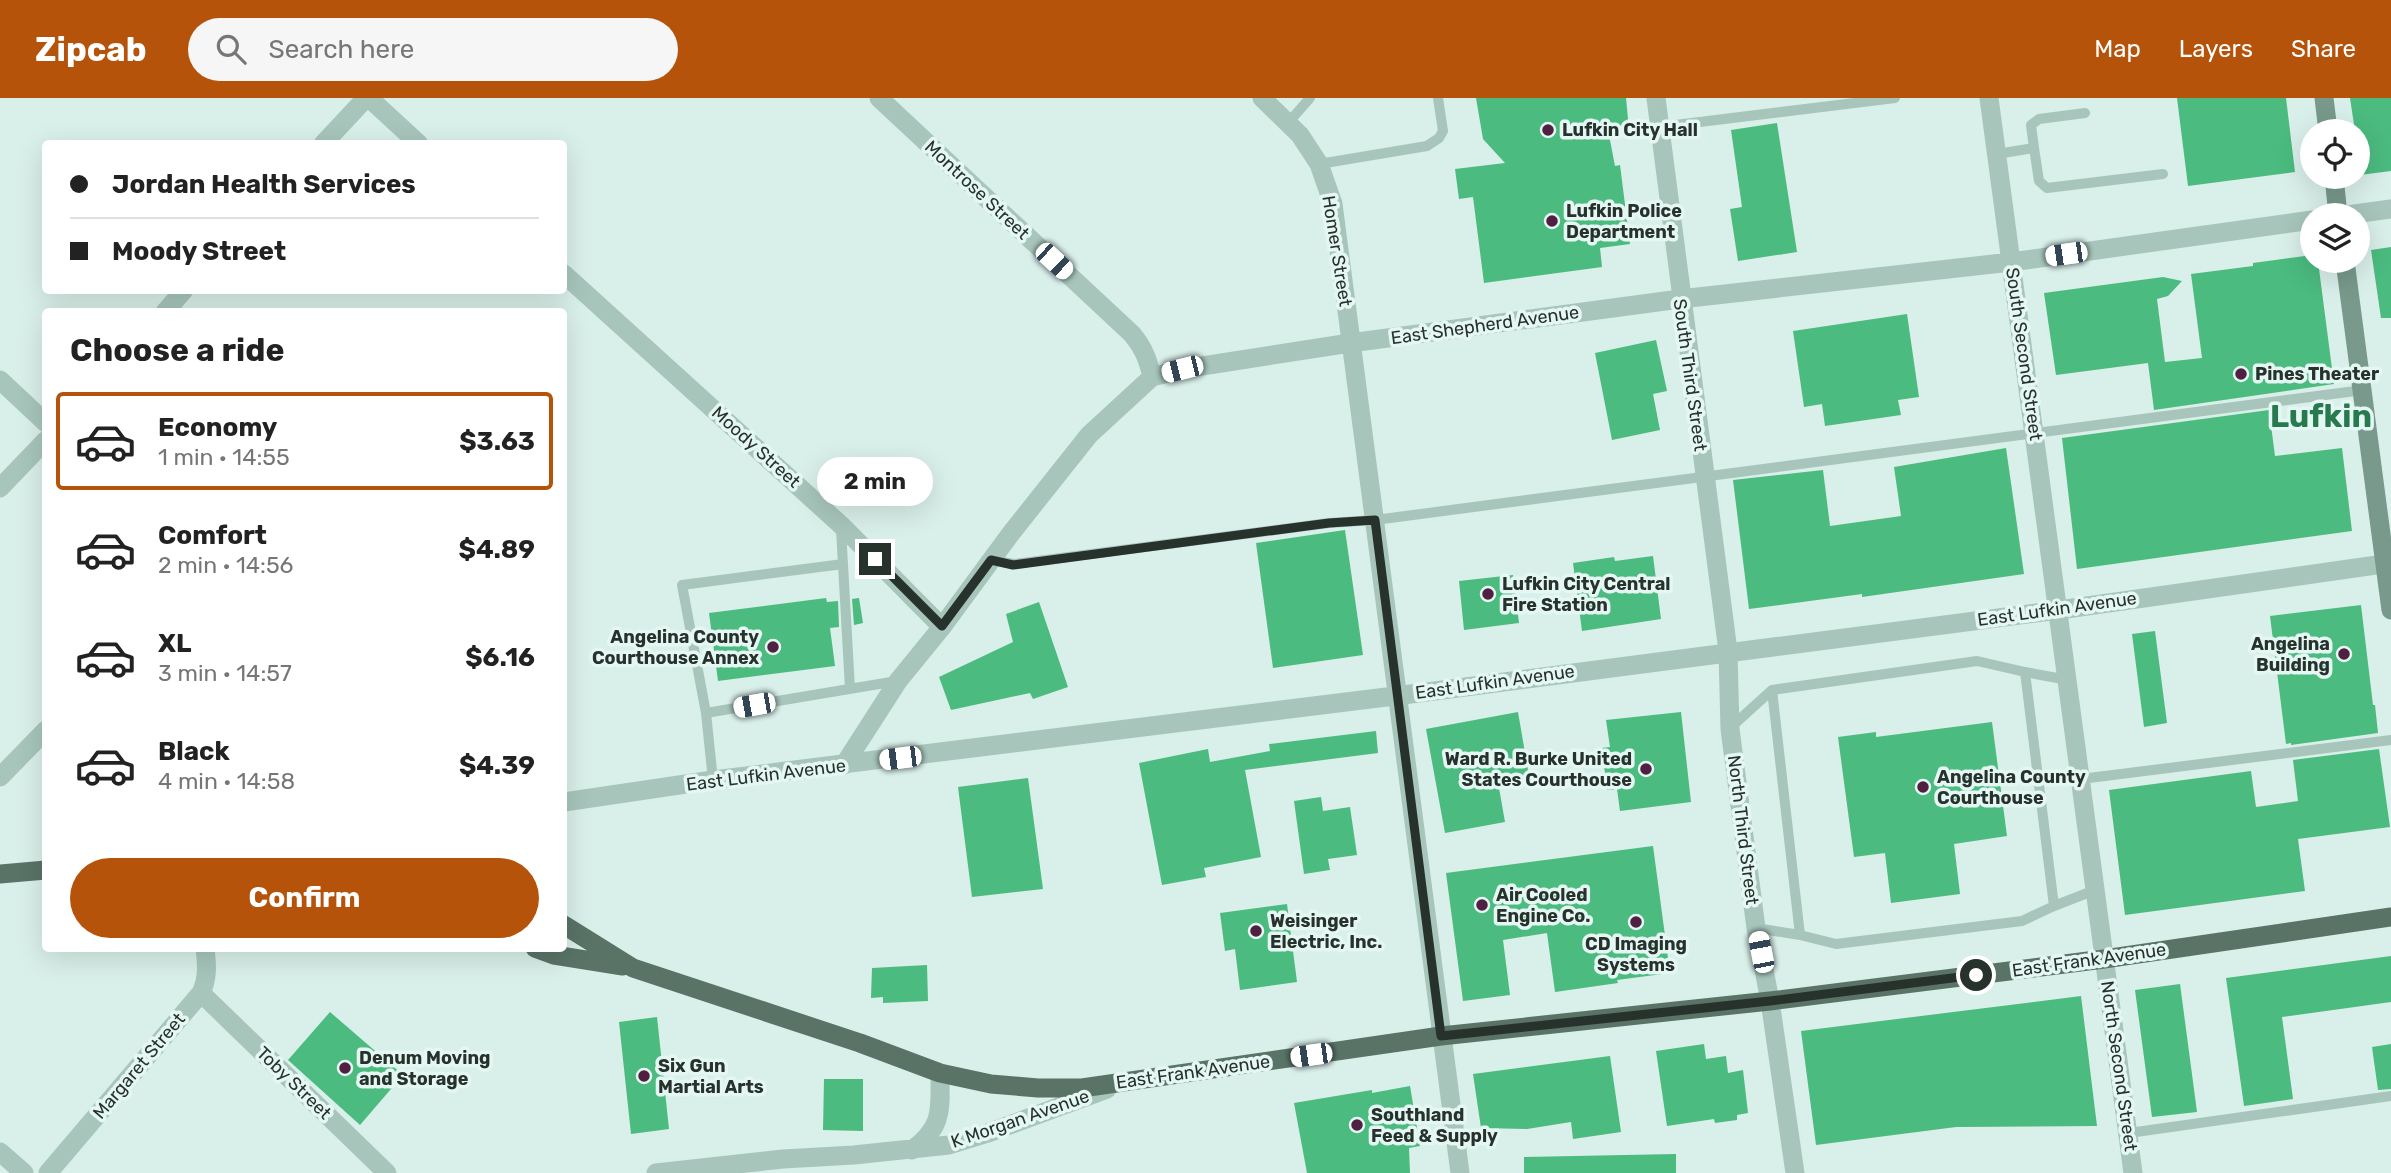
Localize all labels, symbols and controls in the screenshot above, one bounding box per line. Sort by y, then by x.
search box [188,18,678,81]
text: Zipcab [35,30,146,69]
icon: search [212,30,250,68]
text: Search here [268,34,414,65]
text: Map [2094,35,2141,63]
text: Layers [2179,35,2253,63]
text: Share [2291,35,2356,63]
place label: Lufkin City Hall [1562,119,1698,141]
map controls [2300,119,2370,273]
button: locate [2300,119,2370,189]
marker: Lufkin City Hall [1540,122,1556,138]
street label: Montrose Street [920,136,1034,244]
text: Jordan Health Services [112,169,416,200]
street label: Homer Street [1317,194,1357,308]
place label: Lufkin Police Department [1566,200,1682,243]
button: layers [2300,203,2370,273]
marker: Lufkin Police Department [1544,213,1560,229]
text: Moody Street [112,236,286,267]
car [1032,239,1077,283]
car [2044,241,2089,267]
street label: South Second Street [2001,266,2047,442]
street label: South Third Street [1668,297,1712,453]
street label: East Shepherd Avenue [1389,301,1581,349]
text: Choose a ride [70,331,284,369]
car [1160,354,1205,384]
place label: Pines Theater [2255,363,2379,385]
marker: Pines Theater [2233,366,2249,382]
district label: Lufkin [2270,397,2372,435]
street label: Moody Street [707,401,805,493]
icon: car [74,410,137,473]
text: Economy [158,412,277,443]
text: $3.63 [459,426,535,457]
text: 1 min · 14:55 [158,443,290,471]
callout: 2 min [817,458,933,506]
text: 2 min [844,467,906,495]
icon: car [74,518,137,581]
text: Comfort [158,520,267,551]
text: $4.89 [459,534,535,565]
route end [859,543,891,575]
text: 2 min · 14:56 [158,551,294,579]
place label: Lufkin City Central Fire Station [1502,573,1671,616]
marker: Lufkin City Central Fire Station [1480,586,1496,602]
street label: East Lufkin Avenue [1976,587,2138,631]
icon: car [74,626,137,689]
place label: Angelina County Courthouse Annex [592,626,759,669]
text: XL [158,628,191,659]
place label: Angelina Building [2251,633,2330,676]
marker: Angelina County Courthouse Annex [765,639,781,655]
text: $6.16 [465,642,535,673]
marker: Angelina Building [2336,646,2352,662]
text: 3 min · 14:57 [158,659,292,687]
street label: East Lufkin Avenue [1414,660,1576,704]
car [732,691,777,719]
icon: car [74,734,137,797]
text: Black [158,736,230,767]
car [878,745,923,771]
place label: Ward R. Burke United States Courthouse [1445,748,1632,791]
text: $4.39 [459,750,535,781]
street label: East Lufkin Avenue [685,754,847,796]
street label: North Third Street [1723,754,1763,906]
marker: Ward R. Burke United States Courthouse [1638,761,1654,777]
place label: Angelina County Courthouse [1937,766,2086,809]
text: 4 min · 14:58 [158,767,295,795]
marker: Angelina County Courthouse [1915,779,1931,795]
button: Confirm [70,858,539,938]
place label: Air Cooled Engine Co. [1496,884,1590,927]
marker: Air Cooled Engine Co. [1474,897,1490,913]
place label: Weisinger Electric, Inc. [1270,910,1382,953]
marker: CD Imaging Systems [1628,914,1644,930]
marker: Weisinger Electric, Inc. [1248,923,1264,939]
car [1747,929,1776,975]
place label: CD Imaging Systems [1585,933,1687,976]
street label: East Frank Avenue [2011,938,2167,982]
route start [1960,959,1992,991]
street label: North Second Street [2096,979,2142,1153]
street label: Margaret Street [88,1008,190,1124]
street label: Toby Street [252,1042,336,1124]
car [1289,1042,1334,1068]
place label: Denum Moving and Storage [359,1047,490,1090]
street label: East Frank Avenue [1115,1050,1271,1094]
place label: Six Gun Martial Arts [658,1055,764,1098]
marker: Denum Moving and Storage [337,1060,353,1076]
marker: Six Gun Martial Arts [636,1068,652,1084]
street label: K Morgan Avenue [948,1085,1092,1153]
place label: Southland Feed & Supply [1371,1104,1498,1147]
marker: Southland Feed & Supply [1349,1117,1365,1133]

